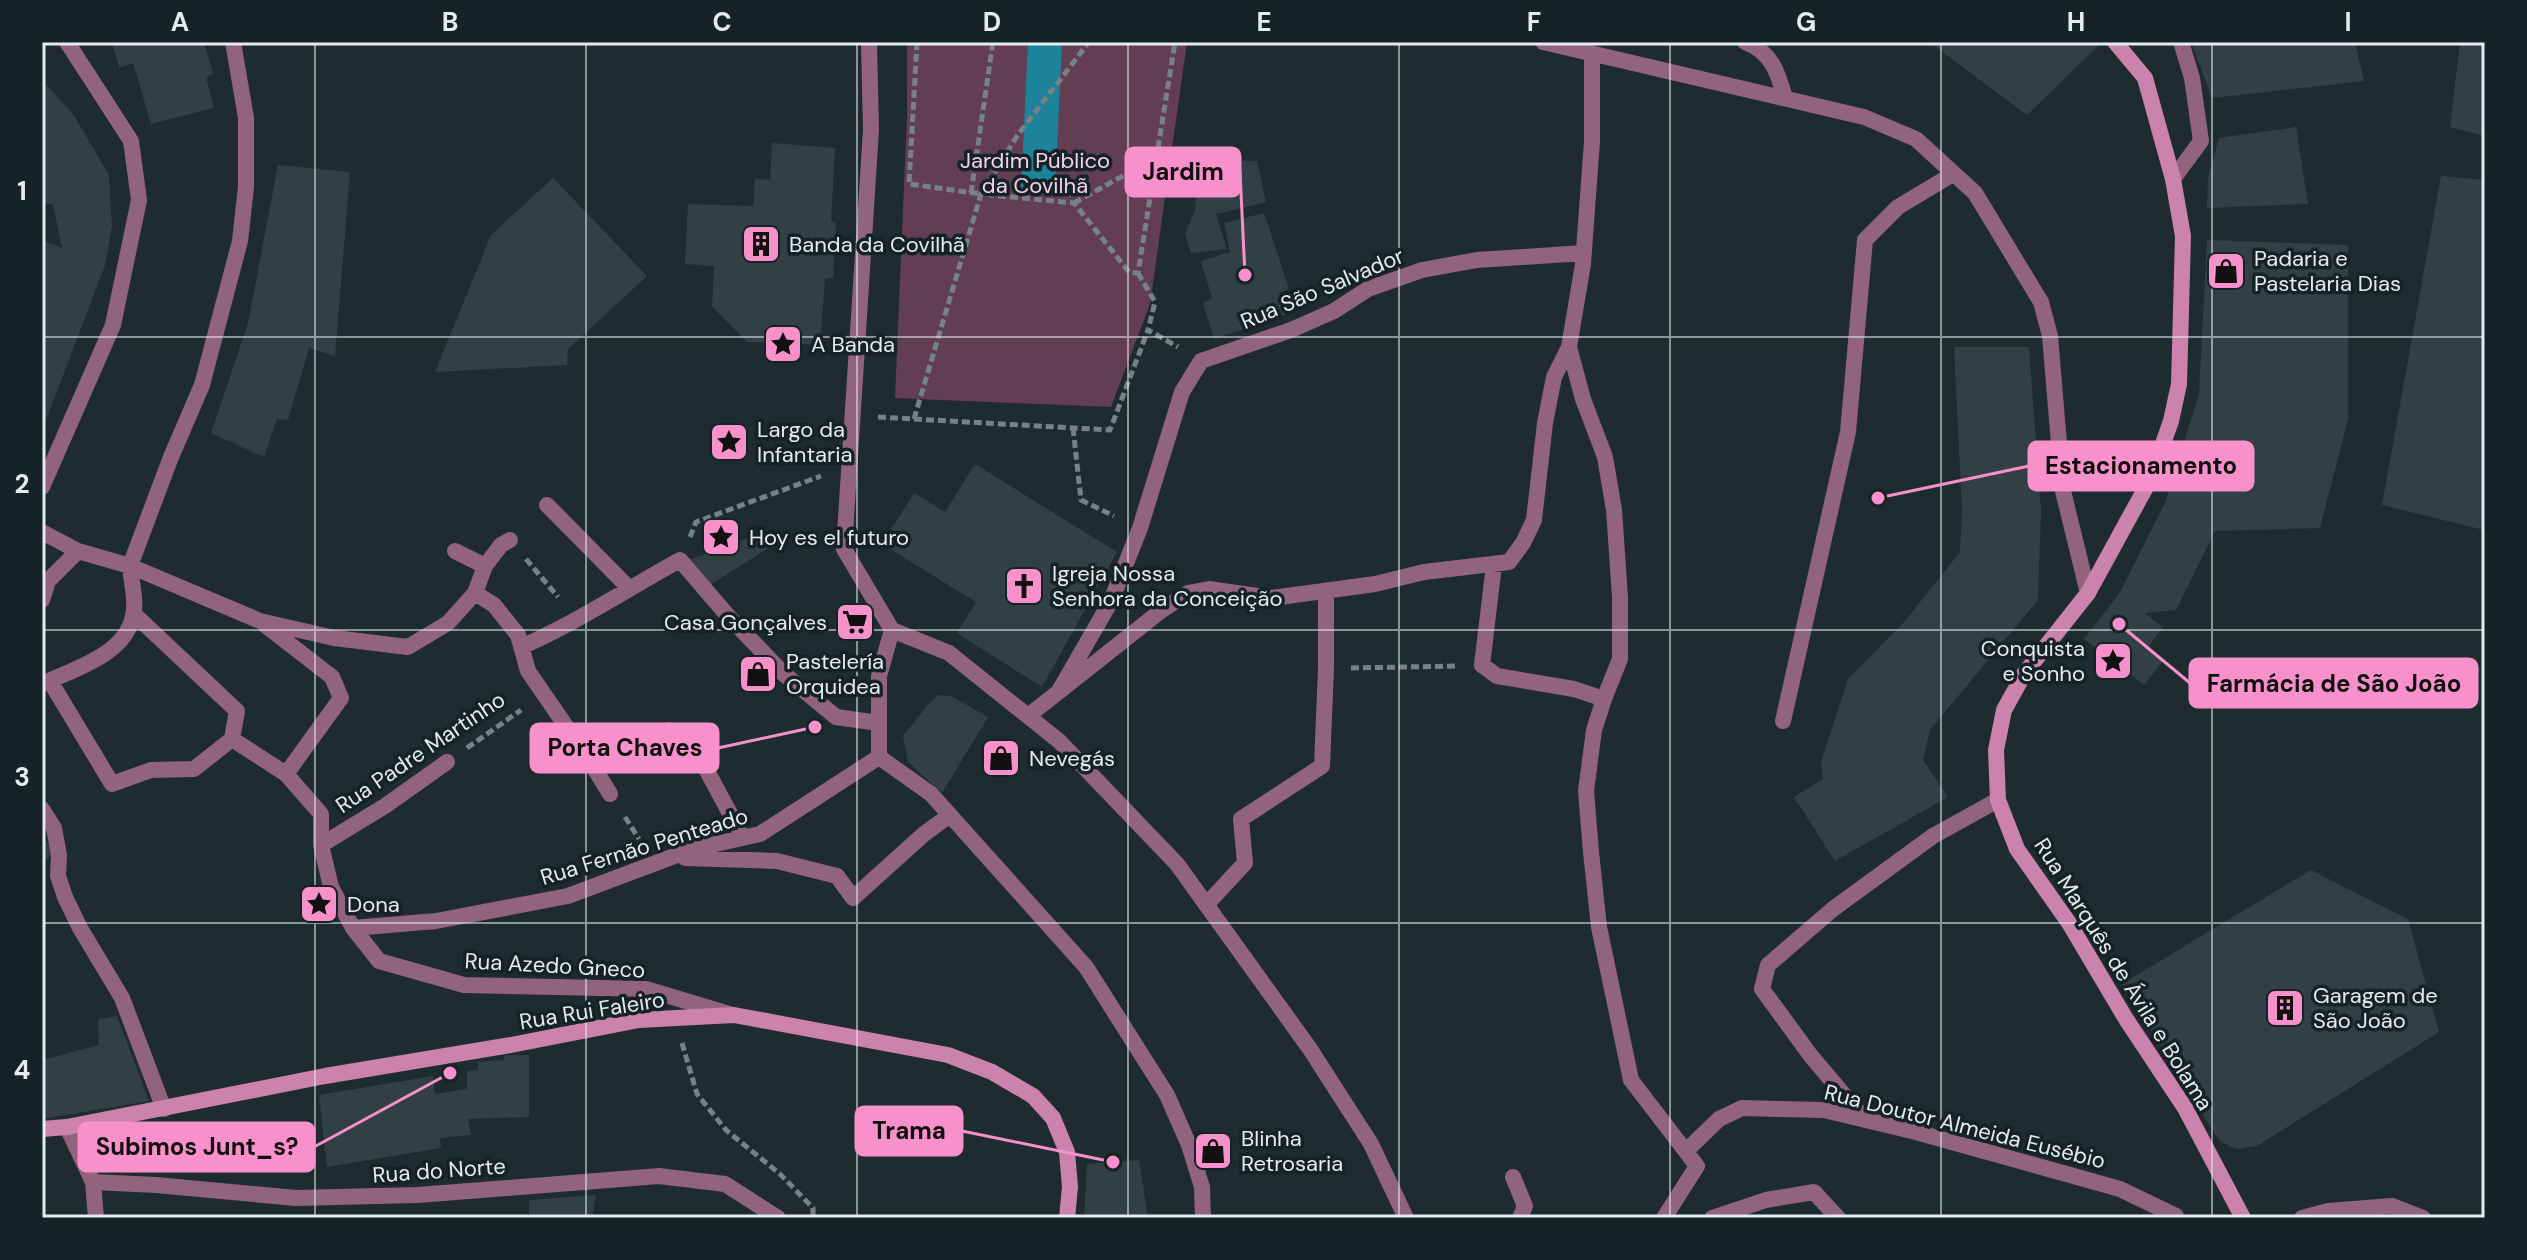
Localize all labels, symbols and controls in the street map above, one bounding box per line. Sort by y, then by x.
text: A [171,5,189,39]
text: B [442,5,458,39]
text: C [712,5,732,39]
text: D [983,5,1001,39]
text: E [1256,5,1272,39]
text: F [1527,5,1541,39]
text: G [1796,5,1816,39]
text: H [2067,5,2085,39]
text: I [2344,5,2352,39]
park label: Jardim Público da Covilhã [960,146,1110,200]
callout: Jardim [1126,148,1240,196]
text: Jardim [1142,156,1224,187]
text: 1 [17,174,27,208]
building icon: Banda da Covilhã [740,223,782,265]
place label: Banda da Covilhã [789,230,965,259]
street label: Rua São Salvador [1236,241,1408,336]
place label: Padaria e Pastelaria Dias [2254,244,2401,298]
shop icon: Padaria e Pastelaria Dias [2205,250,2247,292]
place icon: A Banda [762,323,804,365]
place label: A Banda [811,330,895,359]
place label: Largo da Infantaria [757,415,852,469]
place icon: Largo da Infantaria [708,421,750,463]
callout: Estacionamento [2029,442,2253,490]
text: Estacionamento [2045,450,2237,481]
text: 2 [14,467,30,501]
place icon: Hoy es el futuro [700,516,742,558]
place label: Hoy es el futuro [749,523,909,552]
place label: Igreja Nossa Senhora da Conceição [1052,559,1283,613]
church icon: Igreja Nossa Senhora da Conceição [1003,565,1045,607]
supermarket icon: Casa Gonçalves [834,601,876,643]
place label: Casa Gonçalves [664,608,827,637]
place label: Conquista e Sonho [1981,634,2085,688]
place icon: Conquista e Sonho [2092,640,2134,682]
place label: Pastelería Orquidea [786,647,884,701]
shop icon: Pastelería Orquidea [737,653,779,695]
callout: Farmácia de São João [2190,659,2477,707]
text: Farmácia de São João [2207,668,2461,699]
street label: Rua Padre Martinho [330,685,511,820]
callout: Porta Chaves [531,724,718,772]
text: Porta Chaves [547,732,703,763]
shop icon: Nevegás [980,737,1022,779]
place label: Nevegás [1029,744,1115,773]
text: 3 [14,760,30,794]
street label: Rua Fernão Penteado [537,801,752,892]
street label: Rua Marquês de Ávila e Bolama [2028,833,2220,1116]
place icon: Dona [298,883,340,925]
place label: Dona [347,890,400,919]
street label: Rua Azedo Gneco [464,946,646,985]
place label: Garagem de São João [2313,981,2438,1035]
street label: Rua Rui Faleiro [517,985,667,1036]
building icon: Garagem de São João [2264,987,2306,1029]
text: 4 [14,1053,30,1087]
street label: Rua Doutor Almeida Eusébio [1821,1077,2109,1175]
callout: Trama [856,1107,962,1155]
text: Trama [872,1115,946,1146]
callout: Subimos Junt_s? [79,1123,314,1171]
place label: Blinha Retrosaria [1241,1124,1343,1178]
shop icon: Blinha Retrosaria [1192,1130,1234,1172]
text: Subimos Junt_s? [96,1131,298,1162]
street label: Rua do Norte [371,1151,507,1190]

